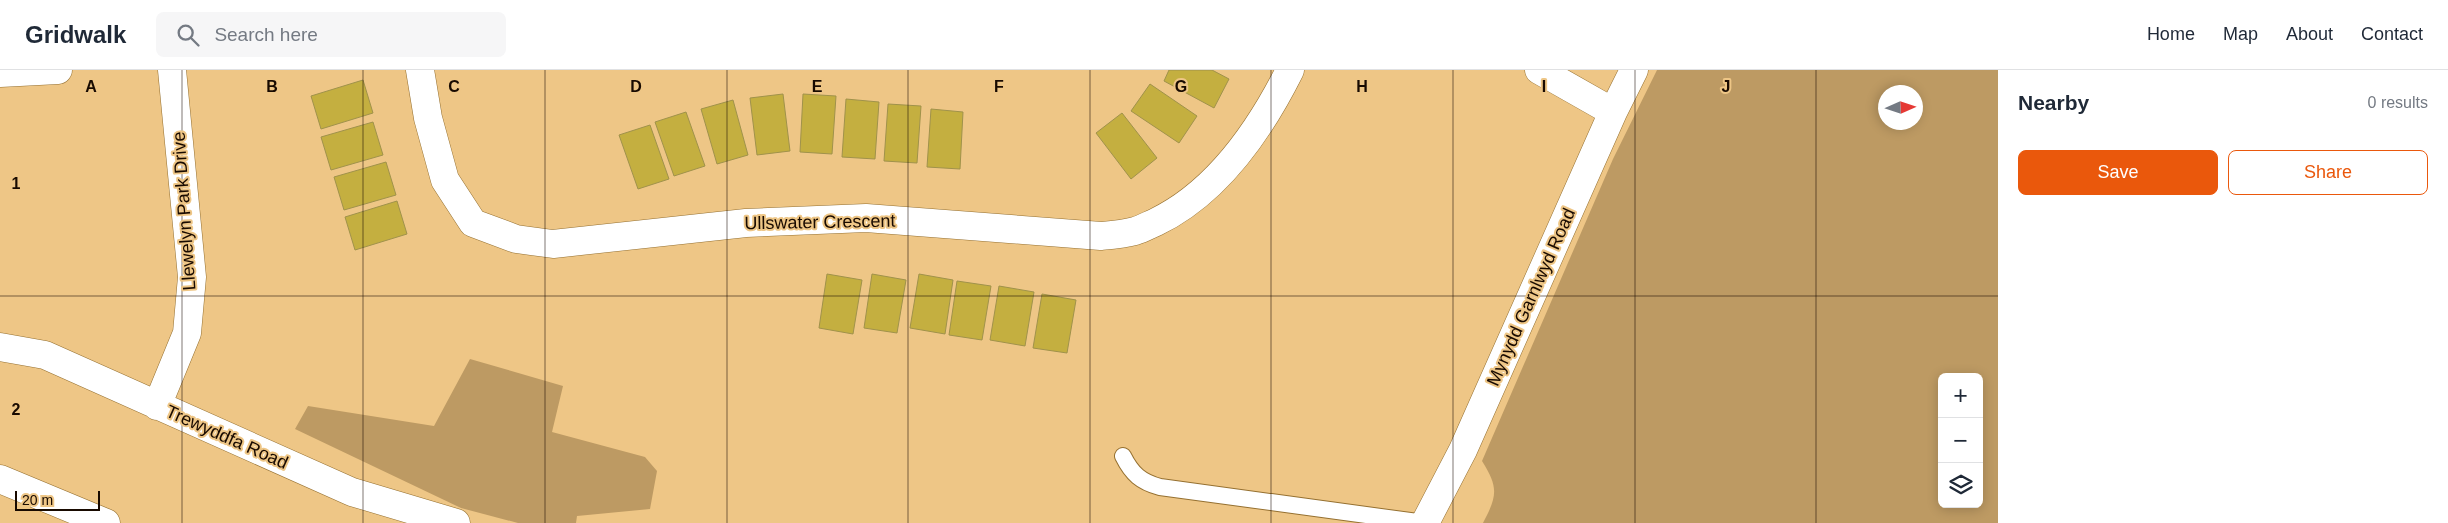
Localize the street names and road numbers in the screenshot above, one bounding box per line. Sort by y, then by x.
street label: Llewelyn Park Drive [168,131,200,291]
street label: Mynydd Garnlwyd Road [1483,205,1579,389]
street label: Ullswater Crescent [744,211,896,233]
street label: Trewyddfa Road [163,401,291,473]

